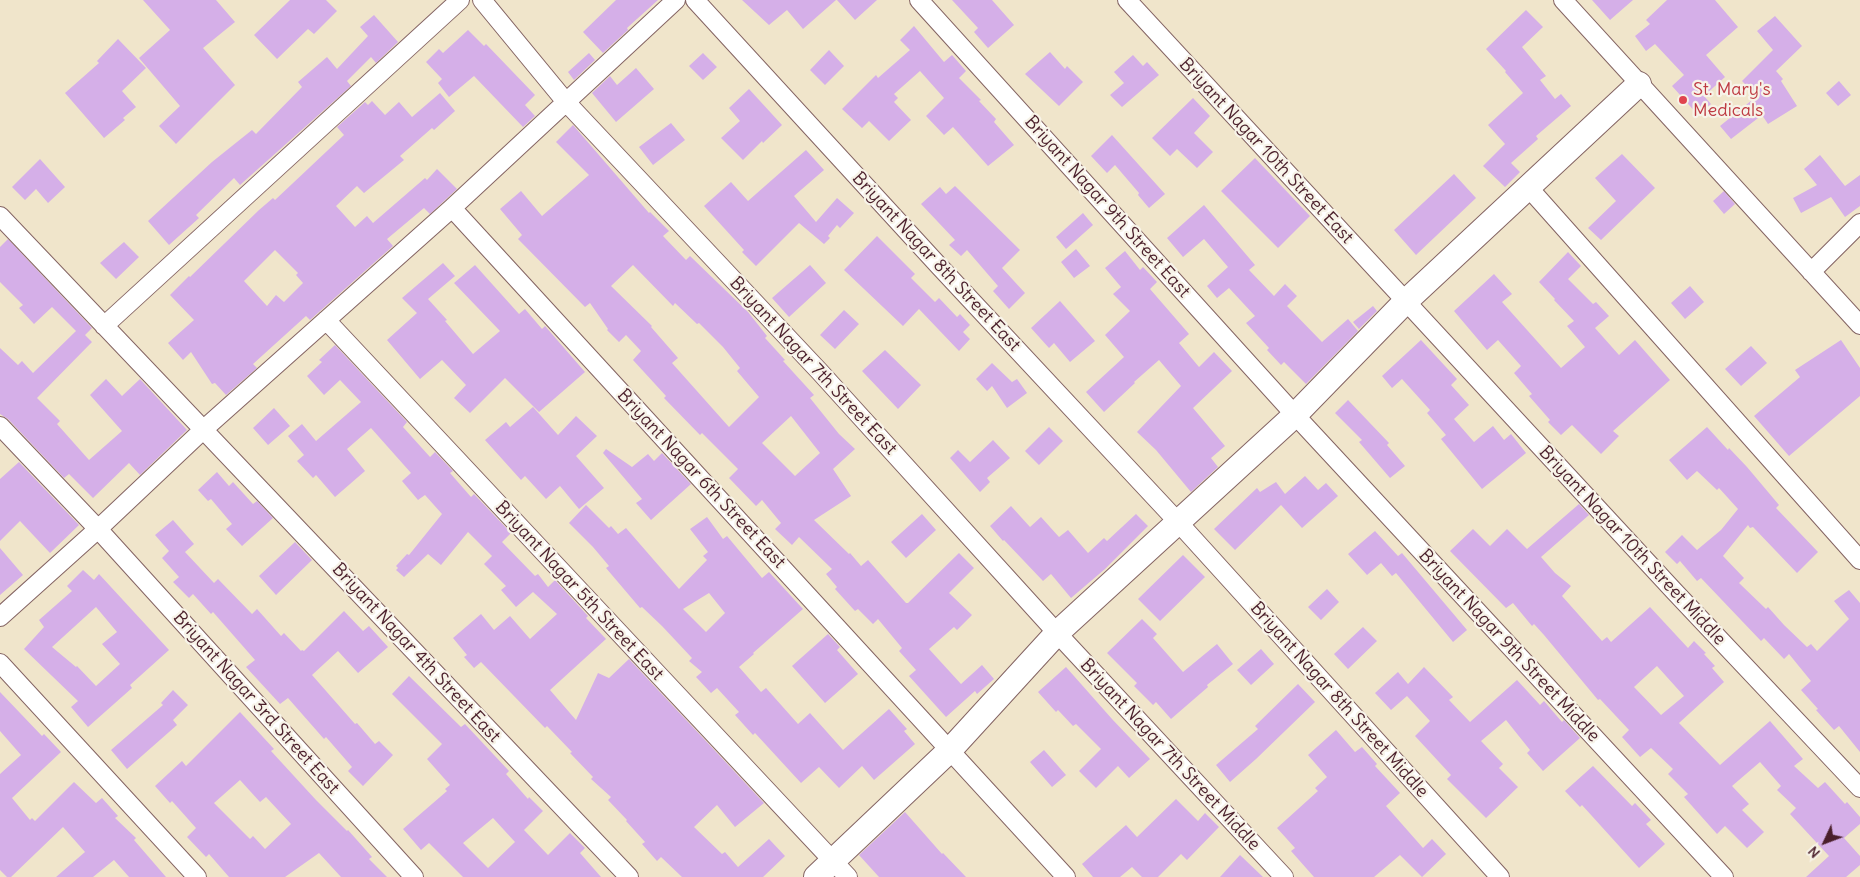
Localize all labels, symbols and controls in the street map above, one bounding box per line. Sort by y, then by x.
street label: Briyant Nagar 10th Street East [1174,54,1358,248]
place label: St. Mary's Medicals [1693,79,1771,122]
marker: St. Mary's Medicals [1677,94,1689,106]
street label: Briyant Nagar 9th Street East [1020,112,1194,302]
street label: Briyant Nagar 8th Street East [847,168,1025,356]
street label: Briyant Nagar 7th Street East [725,273,901,459]
street label: Briyant Nagar 6th Street East [612,385,790,573]
street label: Briyant Nagar 10th Street Middle [1534,442,1730,650]
street label: Briyant Nagar 5th Street East [490,497,668,685]
street label: Briyant Nagar 9th Street Middle [1414,545,1604,747]
street label: Briyant Nagar 4th Street East [327,559,505,747]
street label: Briyant Nagar 8th Street Middle [1245,598,1433,802]
street label: Briyant Nagar 3rd Street East [168,607,344,799]
street label: Briyant Nagar 7th Street Middle [1075,655,1265,855]
north arrow [1800,817,1850,867]
text: N [1804,843,1824,862]

